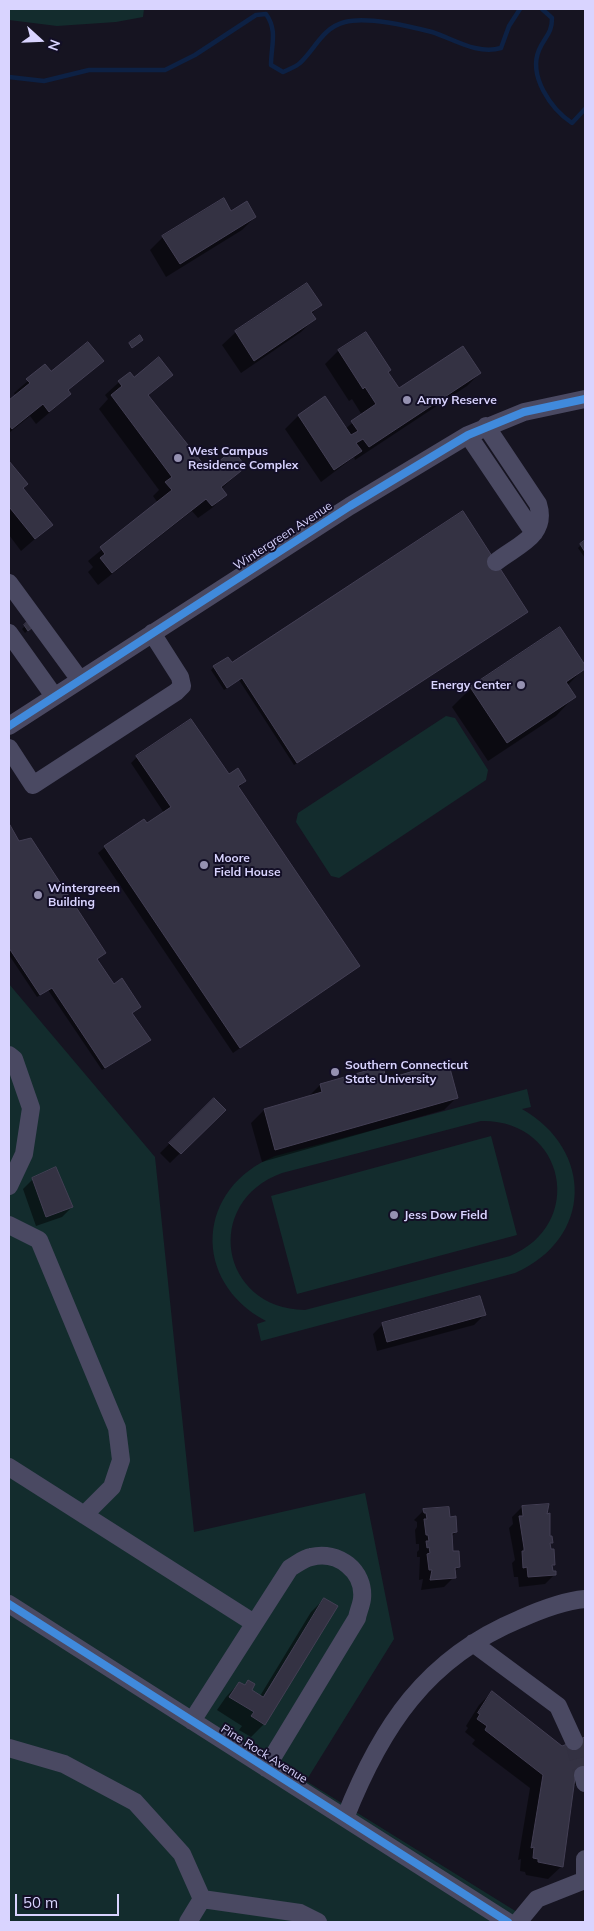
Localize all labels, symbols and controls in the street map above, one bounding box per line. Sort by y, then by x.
north arrow [15,15,65,65]
text: N [44,37,64,53]
place label: Army Reserve [417,393,497,407]
marker: Army Reserve [401,394,413,406]
place label: West Campus Residence Complex [188,444,298,472]
marker: West Campus Residence Complex [172,452,184,464]
street label: Wintergreen Avenue [231,499,335,573]
place label: Energy Center [431,678,511,692]
marker: Energy Center [515,679,527,691]
place label: Moore Field House [214,851,281,879]
marker: Moore Field House [198,859,210,871]
place label: Wintergreen Building [48,881,120,909]
marker: Wintergreen Building [32,889,44,901]
place label: Southern Connecticut State University [345,1058,468,1086]
marker: Southern Connecticut State University [329,1066,341,1078]
place label: Jess Dow Field [404,1208,487,1222]
marker: Jess Dow Field [388,1209,400,1221]
street label: Pine Rock Avenue [218,1722,310,1786]
scale bar [18,1884,121,1916]
text: 50 m [23,1893,58,1912]

